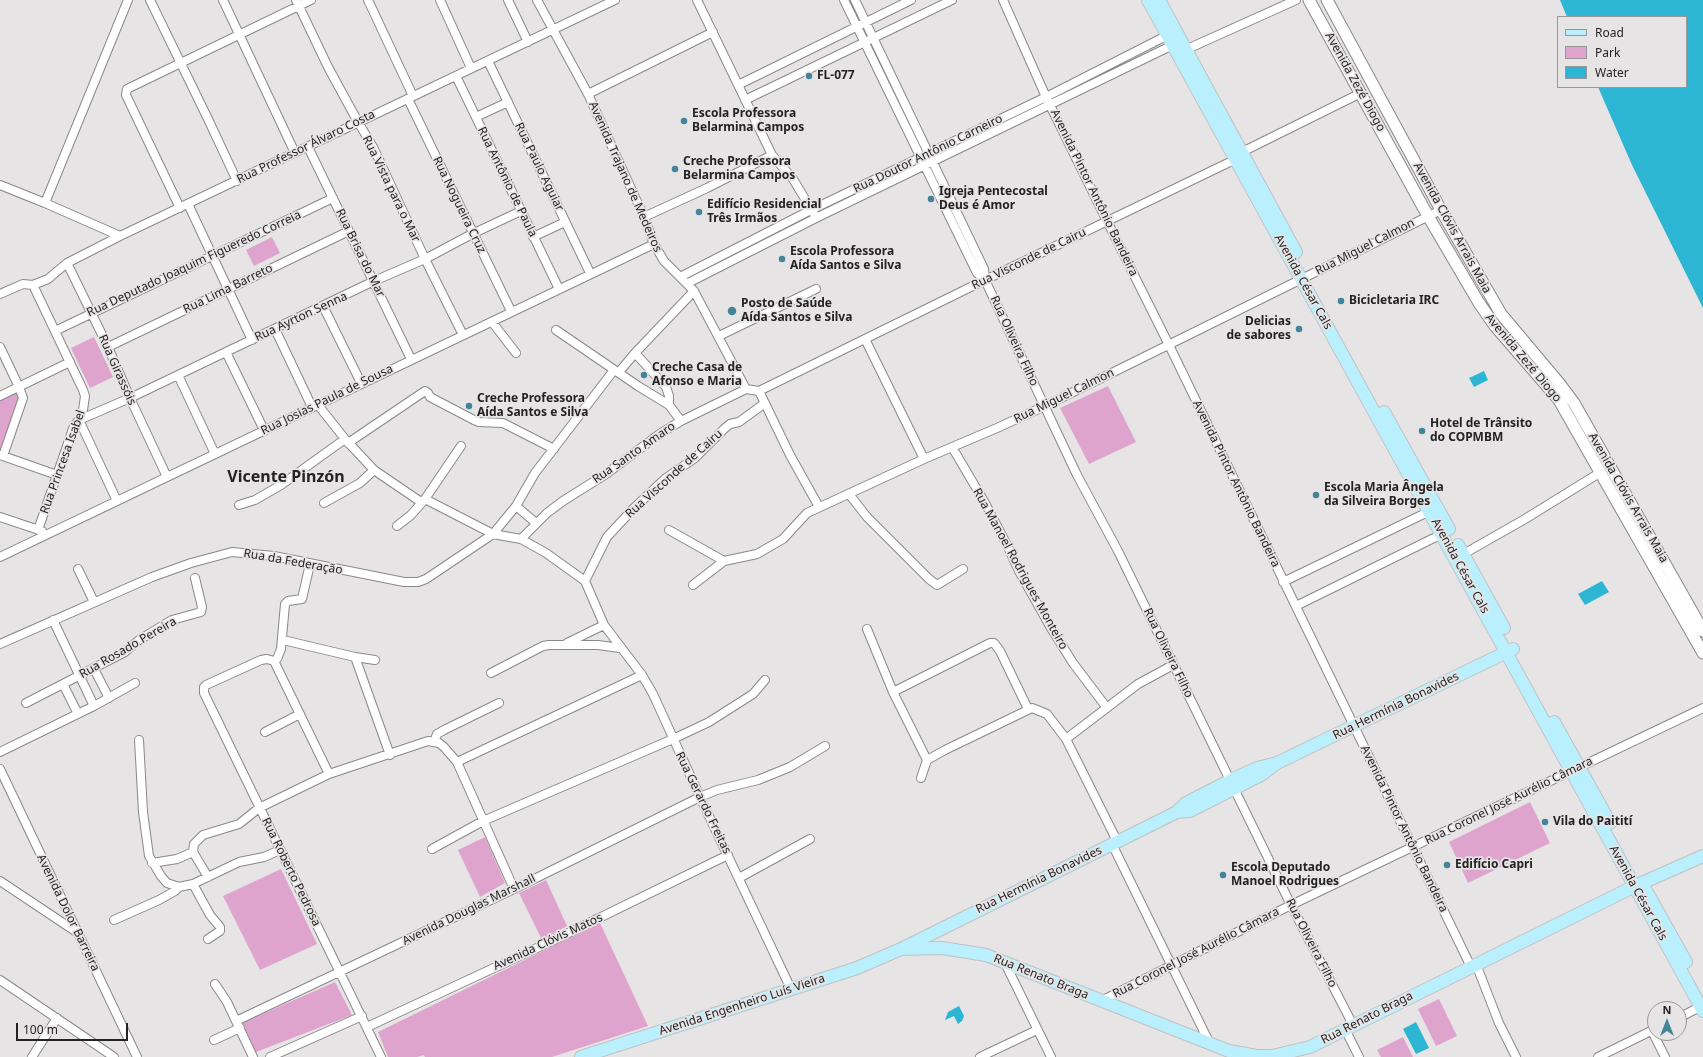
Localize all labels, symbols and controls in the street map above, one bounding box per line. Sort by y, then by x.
legend [1557,16,1687,88]
text: Road [1595,24,1624,41]
street label: Avenida Zezé Diogo [1322,30,1388,134]
text: Park [1595,44,1620,61]
text: Water [1595,64,1629,81]
place label: FL-077 [817,69,855,83]
marker: FL-077 [804,71,814,81]
street label: Avenida Trajano de Medeiros [585,99,665,255]
street label: Rua Professor Álvaro Costa [235,107,377,187]
place label: Escola Professora Belarmina Campos [692,107,804,135]
street label: Avenida Pintor Antônio Bandeira [1047,107,1141,279]
street label: Rua Doutor Antônio Carneiro [851,112,1005,196]
marker: Escola Professora Belarmina Campos [679,116,689,126]
street label: Rua Paulo Aguiar [511,120,567,214]
street label: Rua Antônio de Paula [474,125,540,239]
street label: Rua Vista para o Mar [359,133,423,245]
street label: Rua Nogueira Cruz [429,154,489,256]
place label: Creche Professora Belarmina Campos [683,155,795,183]
street label: Avenida Clóvis Arrais Maia [1410,160,1494,296]
marker: Creche Professora Belarmina Campos [670,164,680,174]
place label: Igreja Pentecostal Deus é Amor [939,185,1048,213]
marker: Igreja Pentecostal Deus é Amor [926,194,936,204]
place label: Edifício Residencial Três Irmãos [707,198,821,226]
street label: Rua Brisa do Mar [332,206,388,300]
marker: Edifício Residencial Três Irmãos [694,207,704,217]
street label: Rua Deputado Joaquim Figueredo Correia [85,208,303,320]
street label: Rua Miguel Calmon [1313,216,1417,278]
street label: Rua Visconde de Cairu [969,225,1089,293]
street label: Avenida César Cals [1271,232,1335,332]
place label: Escola Professora Aída Santos e Silva [790,245,901,273]
marker: Escola Professora Aída Santos e Silva [777,254,787,264]
street label: Rua Lima Barreto [181,261,275,317]
street label: Rua Ayrton Senna [252,289,350,345]
street label: Rua Oliveira Filho [987,294,1041,388]
place label: Bicicletaria IRC [1349,294,1439,308]
marker: Bicicletaria IRC [1336,296,1346,306]
place label: Posto de Saúde Aída Santos e Silva [741,297,852,325]
marker: Posto de Saúde Aída Santos e Silva [726,305,738,317]
street label: Avenida Zezé Diogo [1482,311,1564,405]
place label: Delicias de sabores [1227,315,1291,343]
marker: Delicias de sabores [1294,324,1304,334]
street label: Rua Girassóis [95,333,139,407]
place label: Creche Casa de Afonso e Maria [652,361,742,389]
street label: Rua Josias Paula de Sousa [259,362,395,438]
street label: Rua Miguel Calmon [1011,365,1117,427]
marker: Creche Casa de Afonso e Maria [639,370,649,380]
place label: Creche Professora Aída Santos e Silva [477,392,588,420]
street label: Avenida Pintor Antônio Bandeira [1189,398,1283,570]
marker: Creche Professora Aída Santos e Silva [464,401,474,411]
street label: Rua Princesa Isabel [38,408,88,516]
place label: Hotel de Trânsito do COPMBM [1430,417,1532,445]
street label: Rua Santo Amaro [590,419,678,487]
marker: Hotel de Trânsito do COPMBM [1417,426,1427,436]
street label: Rua Visconde de Cairu [623,427,725,521]
street label: Avenida Clóvis Arrais Maia [1585,431,1671,565]
district label: Vicente Pinzón [227,467,345,487]
place label: Escola Maria Ângela da Silveira Borges [1324,481,1444,509]
street label: Rua Manoel Rodrigues Monteiro [970,486,1070,652]
marker: Escola Maria Ângela da Silveira Borges [1311,490,1321,500]
street label: Avenida César Cals [1428,516,1492,616]
street label: Rua da Federação [242,546,344,578]
street label: Rua Oliveira Filho [1140,606,1196,700]
street label: Rua Rosado Pereira [77,614,179,682]
street label: Rua Hermínia Bonavides [1331,669,1461,743]
street label: Avenida Pintor Antônio Bandeira [1357,743,1451,915]
street label: Rua Gerardo Freitas [672,750,734,856]
street label: Rua Coronel José Aurélio Câmara [1423,754,1595,848]
street label: Rua Roberto Pedrosa [258,815,324,929]
place label: Vila do Paitití [1553,815,1632,829]
marker: Vila do Paitití [1540,817,1550,827]
street label: Rua Hermínia Bonavides [974,843,1104,917]
street label: Avenida César Cals [1606,843,1670,943]
street label: Avenida Dolor Barreira [33,852,103,974]
place label: Edifício Capri [1455,858,1533,872]
marker: Edifício Capri [1442,860,1452,870]
place label: Escola Deputado Manoel Rodrigues [1231,861,1339,889]
marker: Escola Deputado Manoel Rodrigues [1218,870,1228,880]
street label: Avenida Douglas Marshall [400,871,538,949]
street label: Rua Oliveira Filho [1282,896,1340,990]
street label: Rua Coronel José Aurélio Câmara [1110,905,1282,1001]
street label: Avenida Clóvis Matos [491,910,605,974]
street label: Rua Renato Braga [991,951,1091,1003]
street label: Avenida Engenheiro Luís Vieira [657,971,827,1039]
street label: Rua Renato Braga [1319,989,1415,1047]
north arrow [1647,1001,1687,1041]
text: N [1663,1002,1671,1017]
scale bar [18,1015,130,1041]
text: 100 m [23,1021,58,1038]

